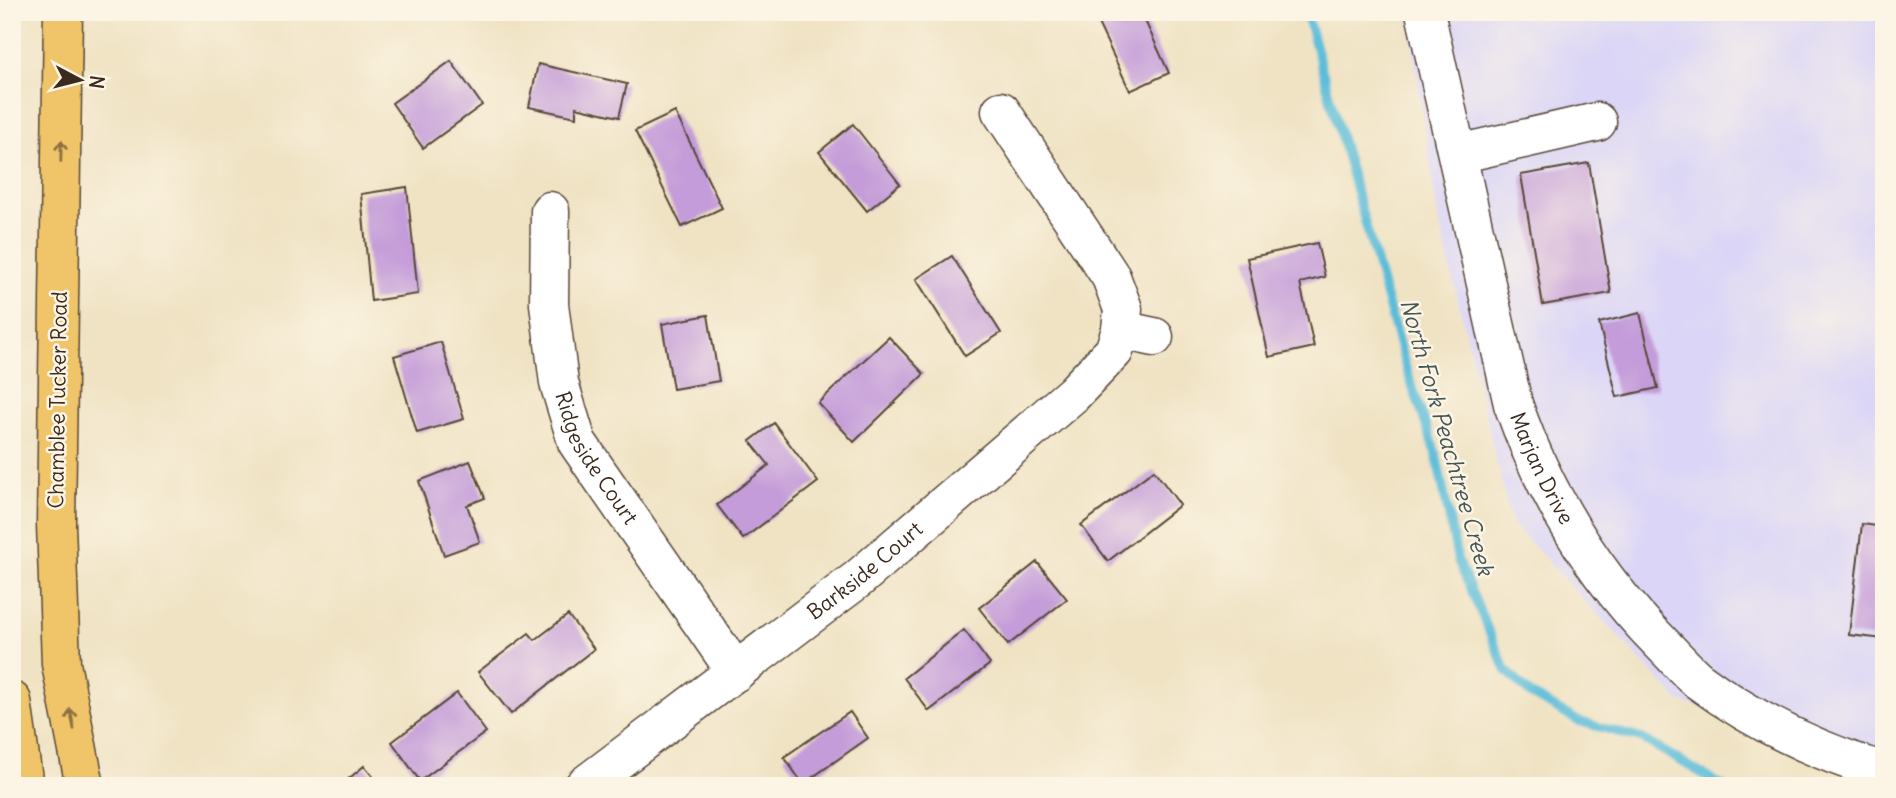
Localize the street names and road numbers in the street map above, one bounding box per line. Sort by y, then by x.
street label: Chamblee Tucker Road [42,291,73,509]
street label: Ridgeside Court [549,388,644,530]
street label: Marjan Drive [1504,408,1580,529]
street label: Barkside Court [802,515,928,626]

